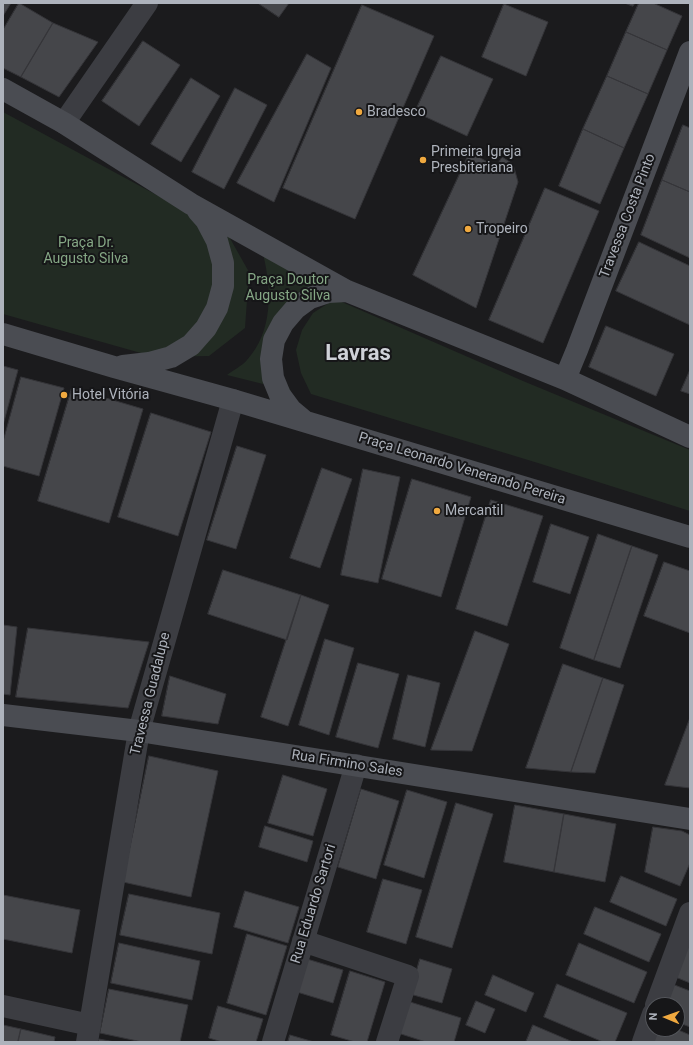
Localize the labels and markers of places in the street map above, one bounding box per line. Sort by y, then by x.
place label: Bradesco [367,104,426,120]
marker: Bradesco [354,107,364,117]
place label: Primeira Igreja Presbiteriana [431,144,521,176]
marker: Primeira Igreja Presbiteriana [418,155,428,165]
place label: Tropeiro [476,221,528,237]
marker: Tropeiro [463,224,473,234]
place label: Hotel Vitória [72,387,149,403]
marker: Hotel Vitória [59,390,69,400]
place label: Mercantil [445,503,503,519]
marker: Mercantil [432,506,442,516]

